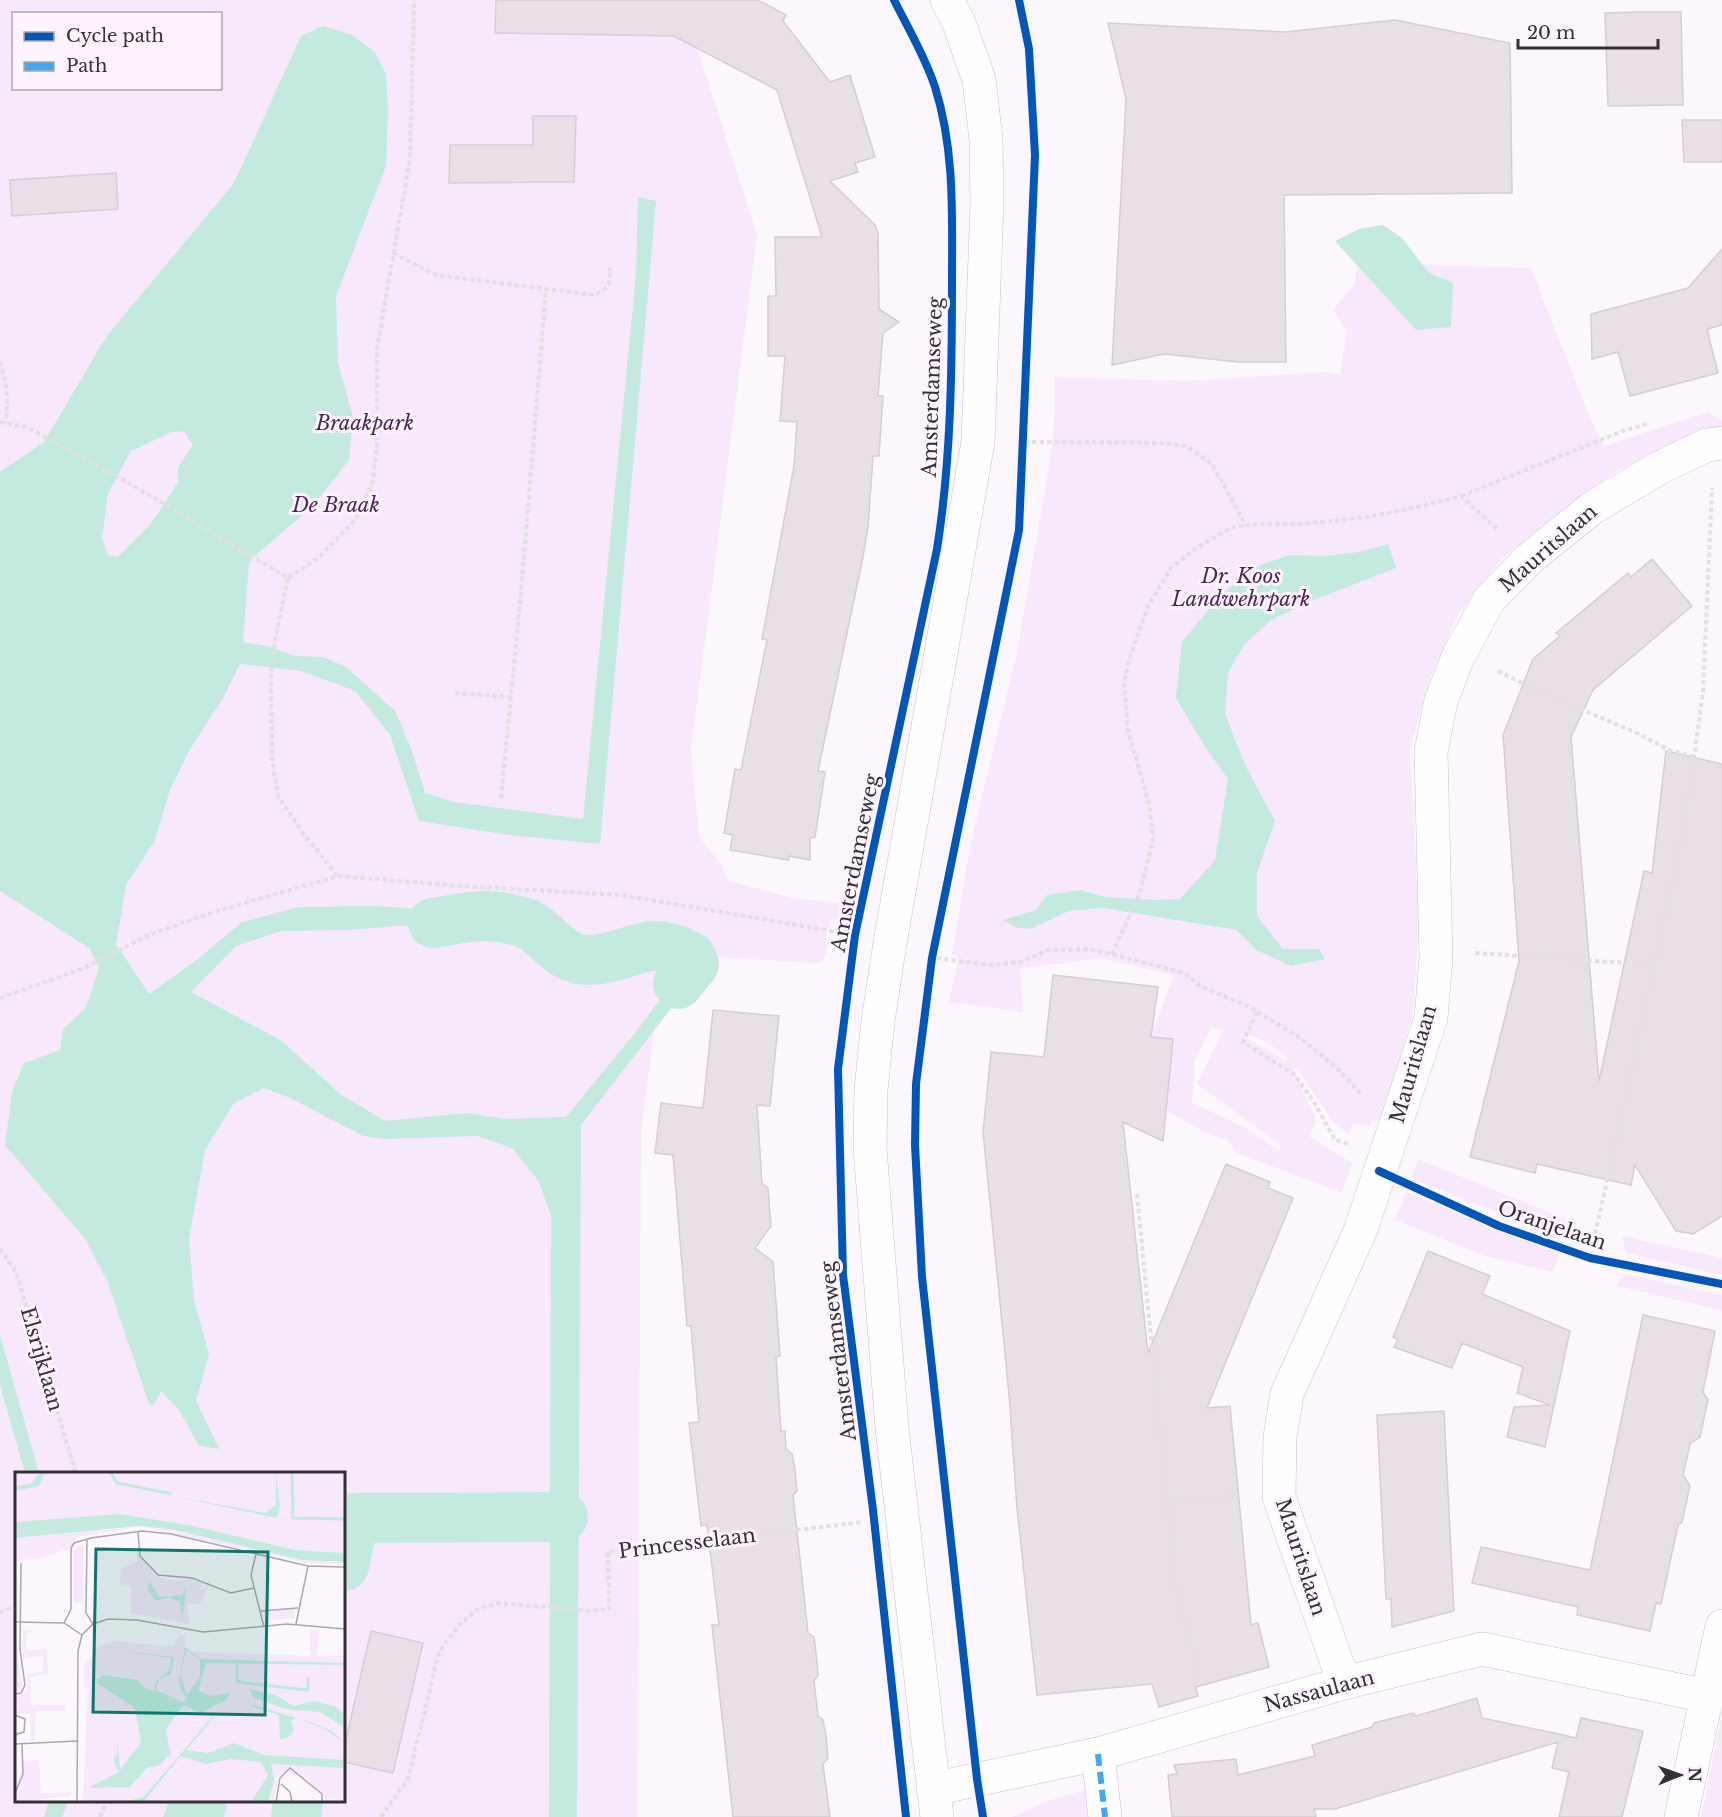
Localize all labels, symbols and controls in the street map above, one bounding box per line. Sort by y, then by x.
legend [12,12,222,90]
scale bar [1518,12,1658,50]
text: 20 m [1527,22,1575,44]
text: Cycle path [66,25,164,47]
text: Path [66,55,107,77]
street label: Amsterdamseweg [917,295,947,479]
park label: Braakpark [315,411,414,435]
park label: De Braak [291,493,380,517]
street label: Mauritslaan [1494,499,1602,597]
park label: Dr. Koos Landwehrpark [1171,564,1310,611]
street label: Amsterdamseweg [826,771,884,955]
street label: Mauritslaan [1385,1002,1441,1126]
street label: Oranjelaan [1495,1195,1610,1255]
street label: Amsterdamseweg [815,1259,861,1443]
street label: Elsrijklaan [16,1304,68,1414]
inset map [15,1472,345,1802]
street label: Mauritslaan [1271,1495,1331,1619]
street label: Princesselaan [617,1523,757,1563]
street label: Nassaulaan [1261,1665,1377,1717]
north arrow [1650,1745,1710,1805]
text: N [1685,1767,1705,1782]

